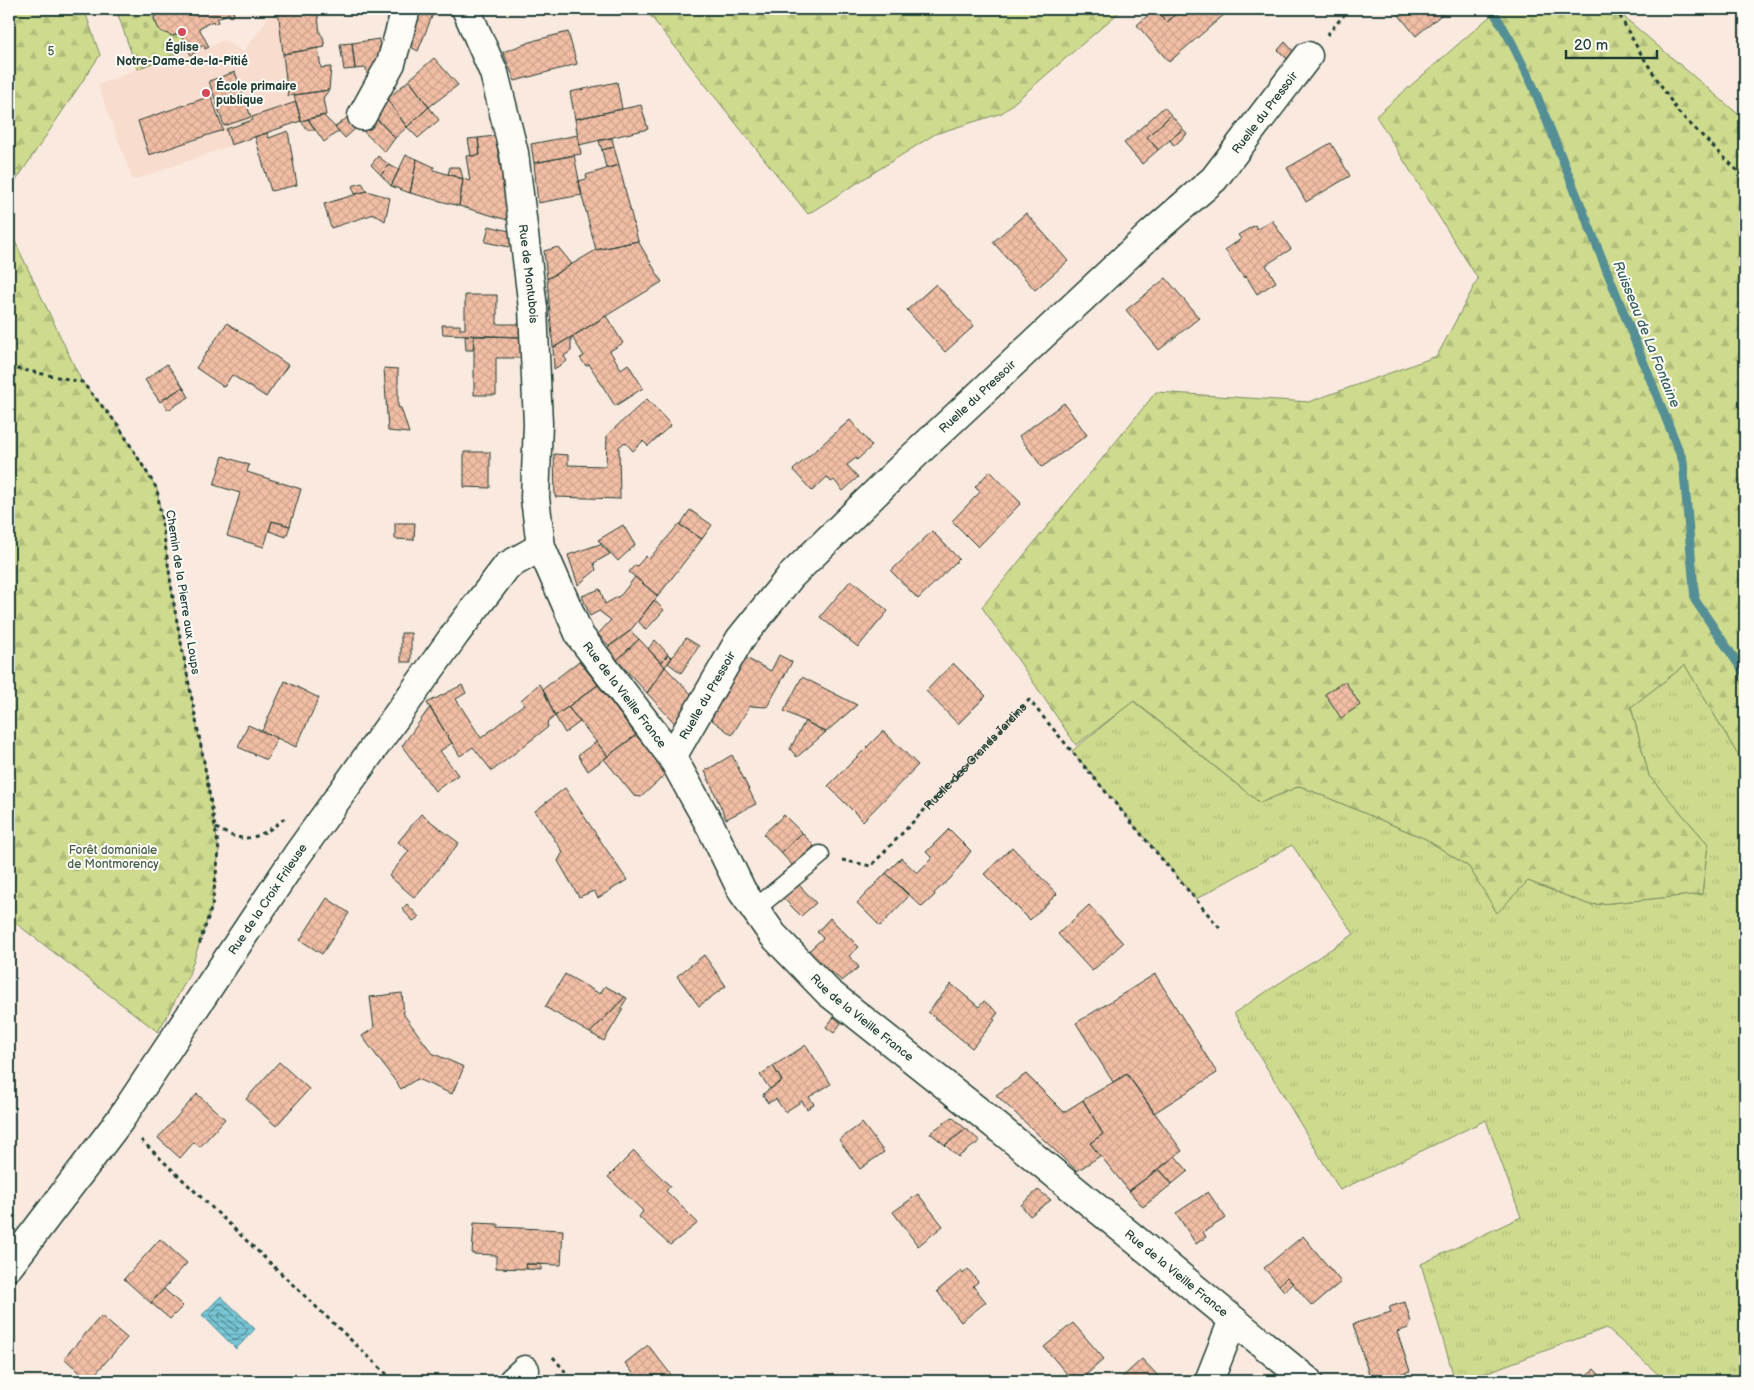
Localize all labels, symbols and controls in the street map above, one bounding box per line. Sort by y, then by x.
marker: Église Notre-Dame-de-la-Pitié [176,26,188,38]
scale bar [1566,28,1658,60]
text: 20 m [1574,36,1608,55]
place label: Église Notre-Dame-de-la-Pitié [116,38,248,69]
park label: 5 [48,44,55,59]
street label: Ruelle du Pressoir [1229,68,1302,157]
place label: École primaire publique [216,77,297,108]
marker: École primaire publique [200,87,212,99]
street label: Rue de Montubois [515,224,541,324]
water label: Ruisseau de La Fontaine [1609,258,1684,410]
street label: Ruelle du Pressoir [936,357,1020,436]
street label: Chemin de la Pierre aux Loups [162,509,203,675]
street label: Rue de la Vieille France [579,639,669,751]
street label: Ruelle du Pressoir [677,648,740,743]
street label: Ruelle des Grands Jardins [921,700,1030,814]
street label: Rue de la Croix Frileuse [225,841,311,958]
park label: Forêt domaniale de Montmorency [67,843,159,872]
street label: Rue de la Vieille France [807,971,916,1065]
street label: Rue de la Vieille France [1121,1227,1231,1320]

